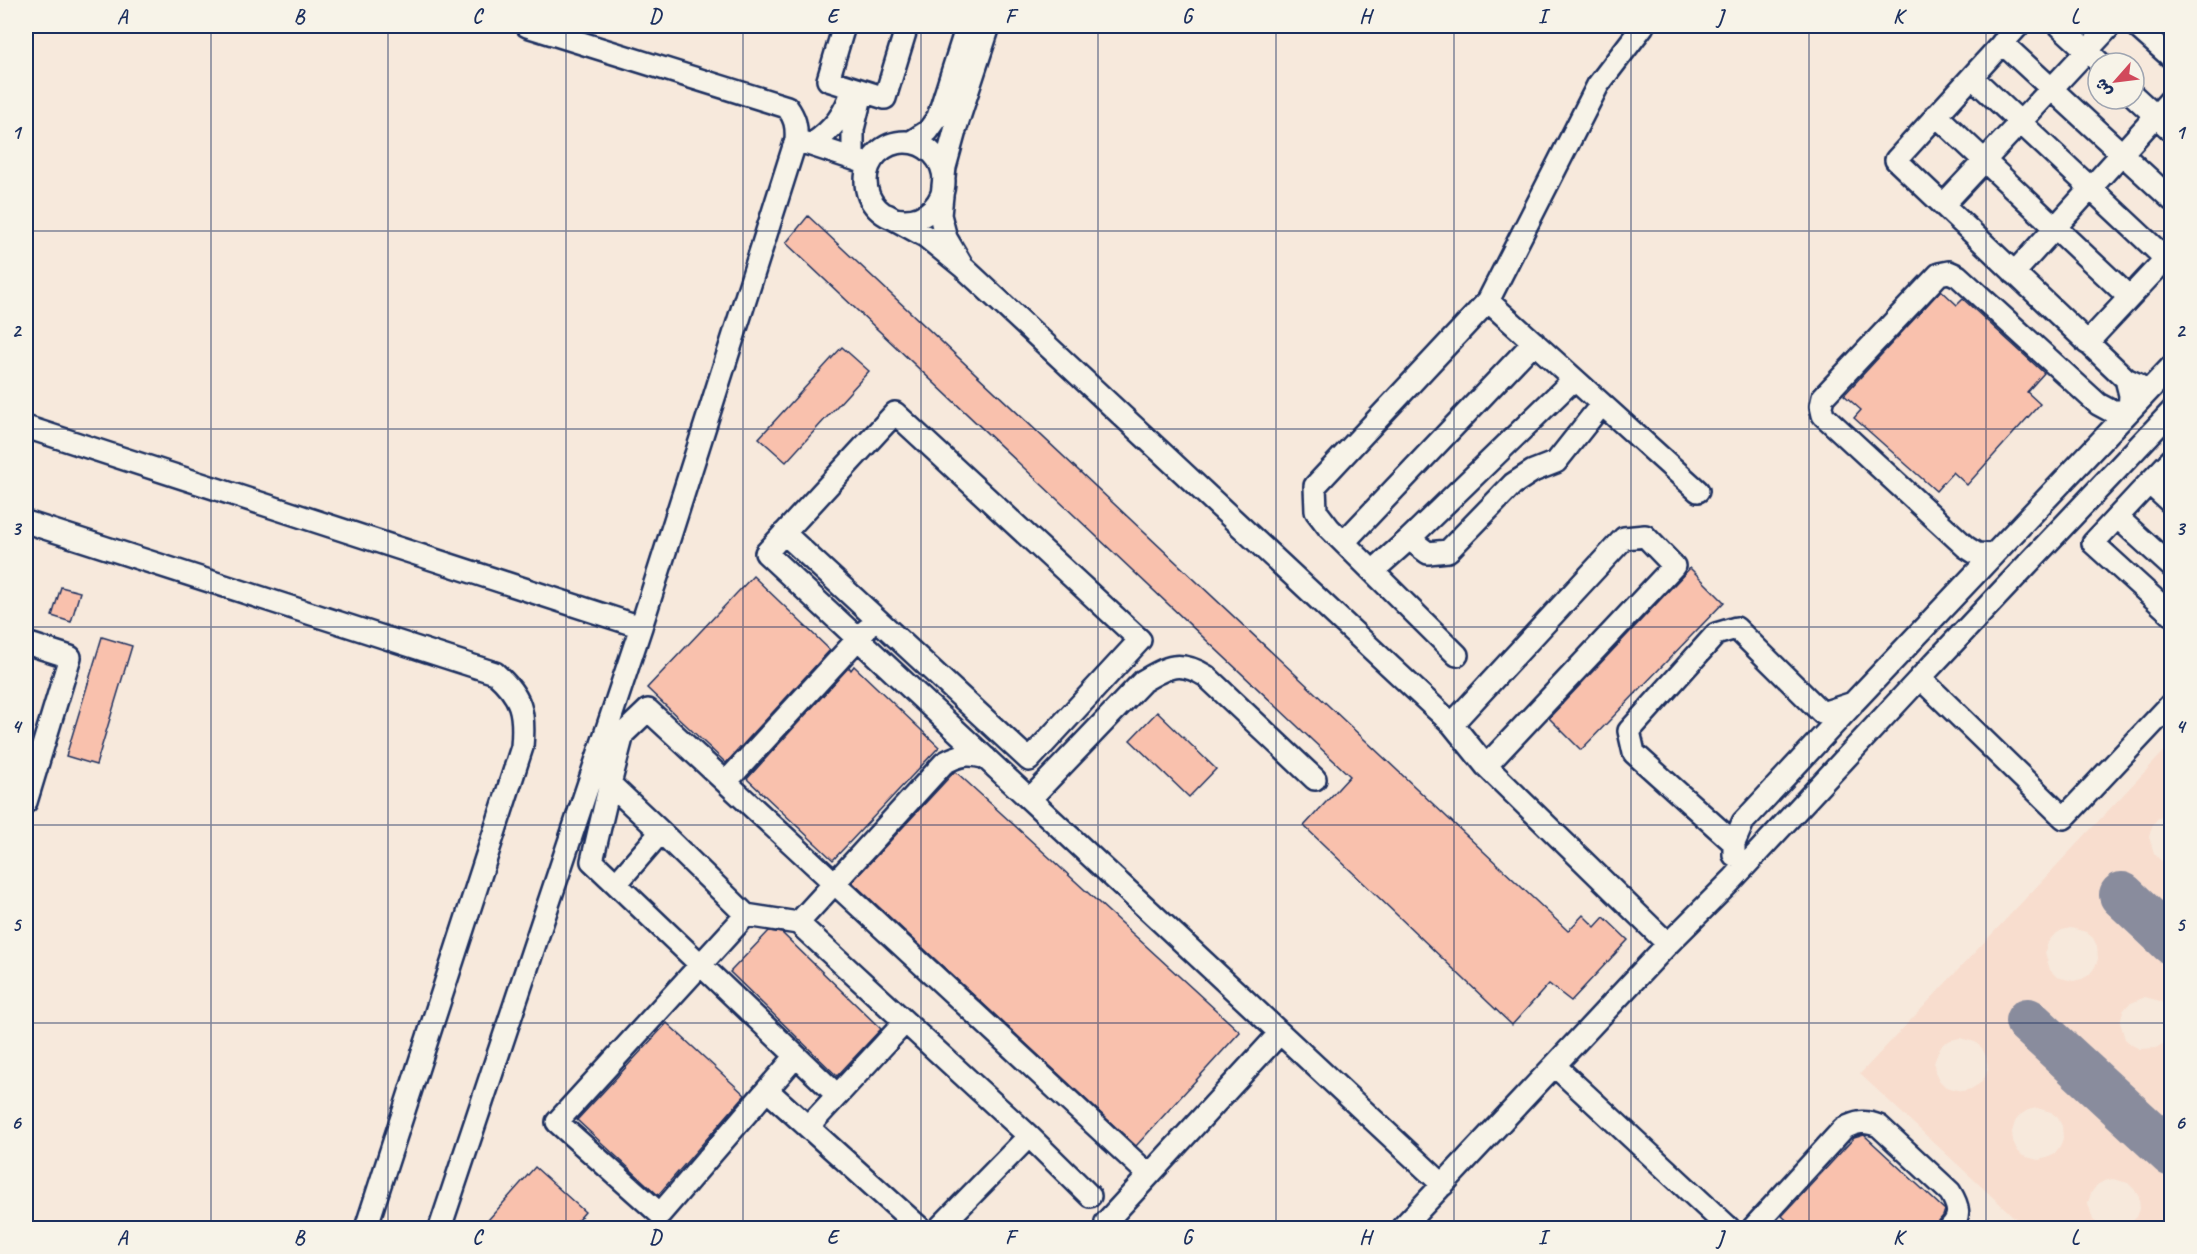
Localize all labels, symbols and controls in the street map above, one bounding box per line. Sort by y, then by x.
text: A [117,4,129,29]
text: B [294,4,306,29]
text: C [472,4,484,29]
text: D [649,4,663,29]
text: E [827,4,841,29]
text: F [1005,4,1019,29]
text: G [1182,4,1195,29]
text: H [1359,4,1374,29]
text: I [1538,4,1551,29]
text: J [1715,4,1727,29]
text: K [1893,4,1907,29]
text: L [2071,4,2081,29]
north arrow [2086,51,2146,111]
text: ش [2091,75,2117,100]
text: 1 [12,120,23,145]
text: 1 [2176,120,2187,145]
text: 2 [12,318,23,343]
text: 2 [2176,318,2187,343]
text: 3 [12,516,23,541]
text: 3 [2176,516,2187,541]
text: 4 [12,714,24,739]
text: 4 [2176,714,2188,739]
text: 5 [12,912,23,937]
text: 5 [2176,912,2187,937]
text: 6 [11,1110,22,1135]
text: 6 [2175,1110,2186,1135]
text: A [117,1225,129,1250]
text: B [294,1225,306,1250]
text: C [472,1225,484,1250]
text: D [649,1225,663,1250]
text: E [827,1225,841,1250]
text: F [1005,1225,1019,1250]
text: G [1182,1225,1195,1250]
text: H [1359,1225,1374,1250]
text: I [1538,1225,1551,1250]
text: J [1715,1225,1727,1250]
text: K [1893,1225,1907,1250]
text: L [2071,1225,2081,1250]

